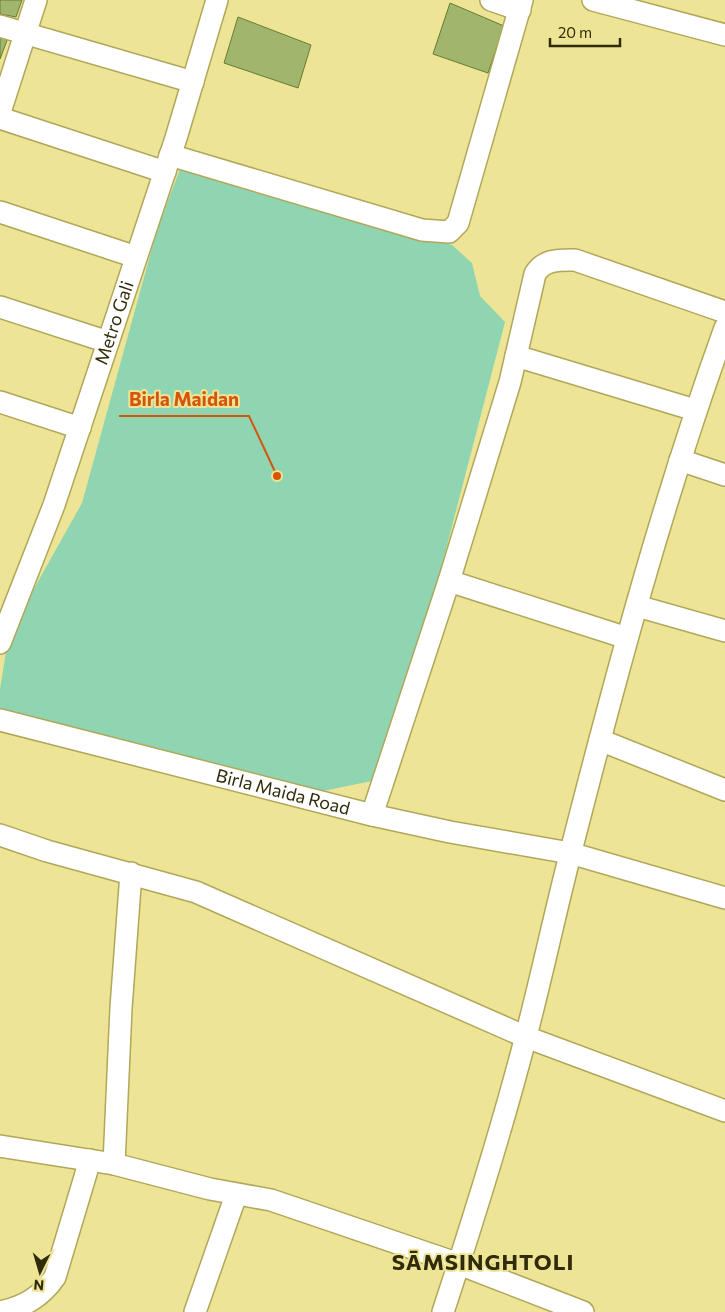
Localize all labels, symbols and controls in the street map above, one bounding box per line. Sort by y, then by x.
scale bar [550,15,620,47]
text: 20 m [558,23,592,41]
street label: Metro Gali [89,278,138,367]
callout: Birla Maidan [119,382,249,416]
text: Birla Maidan [129,387,239,410]
street label: Birla Maida Road [214,764,352,819]
north arrow [15,1247,65,1297]
district label: SĀMSINGHTOLI [392,1248,574,1275]
text: N [33,1277,45,1294]

